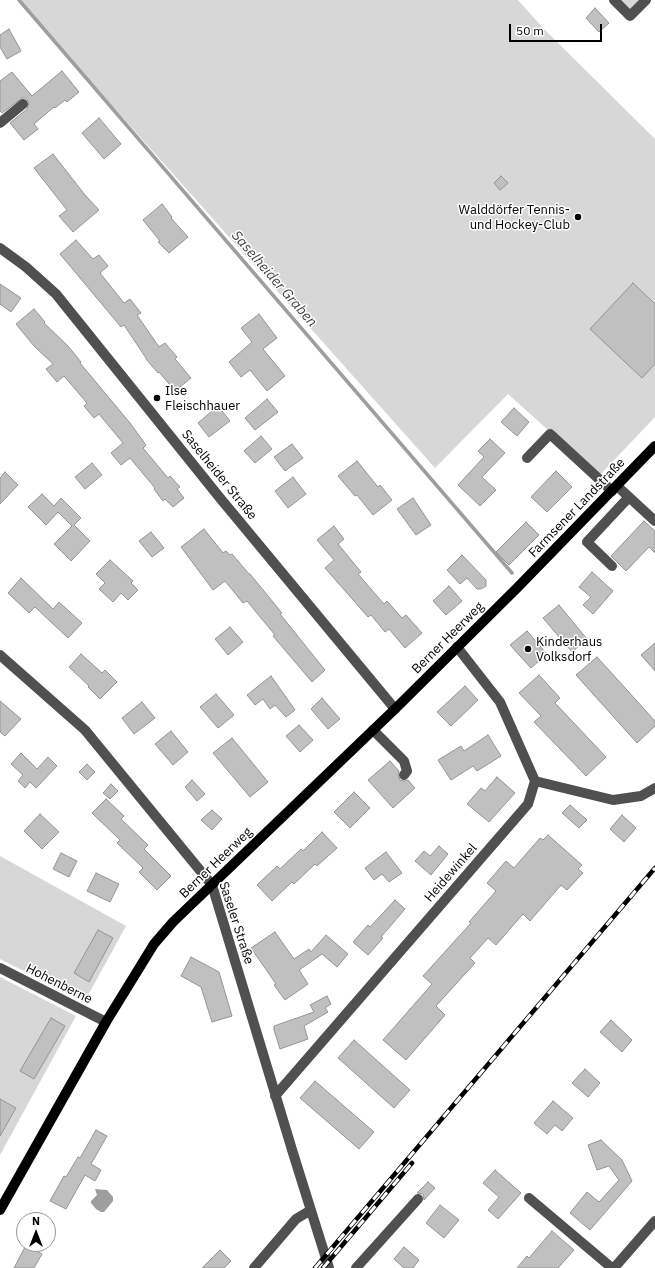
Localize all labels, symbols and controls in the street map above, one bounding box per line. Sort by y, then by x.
scale bar [511,16,604,42]
text: 50 m [516,23,544,38]
place label: Walddörfer Tennis- und Hockey-Club [459,202,570,233]
marker: Walddörfer Tennis- und Hockey-Club [573,212,583,222]
water label: Saselheider Graben [228,228,320,330]
place label: Ilse Fleischhauer [165,383,240,414]
marker: Ilse Fleischhauer [152,393,162,403]
street label: Saselheider Straße [178,427,260,523]
street label: Farmsener Landstraße [526,455,628,561]
street label: Berner Heerweg [409,599,487,677]
place label: Kinderhaus Volksdorf [536,634,602,665]
marker: Kinderhaus Volksdorf [523,644,533,654]
street label: Berner Heerweg [176,824,256,902]
street label: Heidewinkel [421,841,481,905]
street label: Saseler Straße [215,880,257,966]
street label: Hohenberne [23,961,95,1007]
north arrow [16,1212,56,1252]
text: N [32,1214,40,1228]

